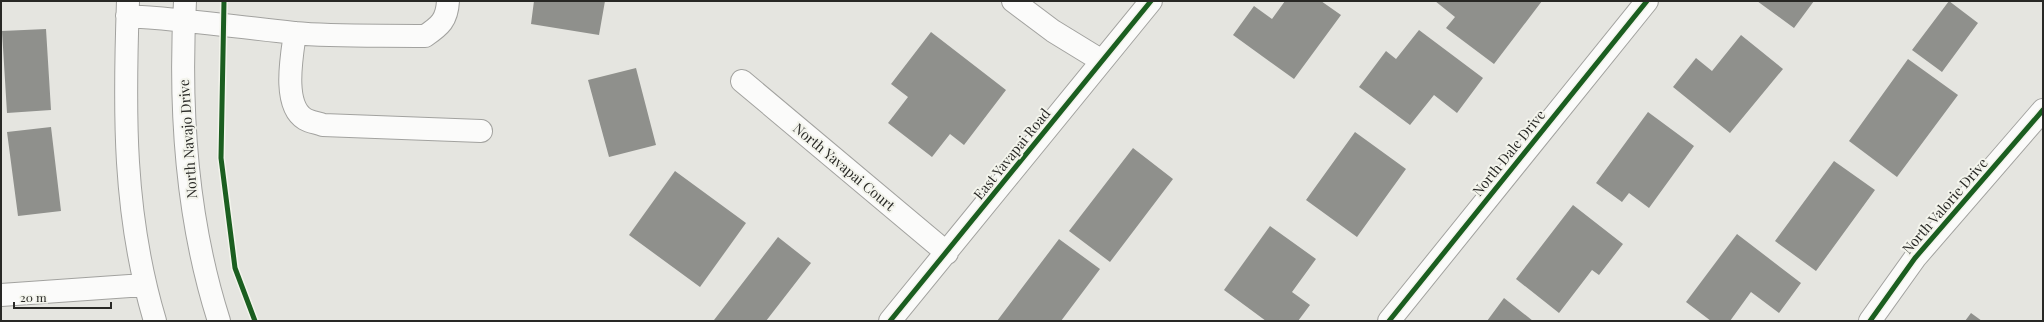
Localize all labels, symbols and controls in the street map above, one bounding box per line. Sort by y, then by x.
street label: North Navajo Drive [174,79,201,199]
street label: East Yavapai Road [969,104,1054,203]
street label: North Dale Drive [1468,106,1549,200]
street label: North Yavapai Court [790,118,900,215]
street label: North Valorie Drive [1898,154,1992,258]
scale bar [14,284,111,310]
text: 20 m [20,289,47,305]

